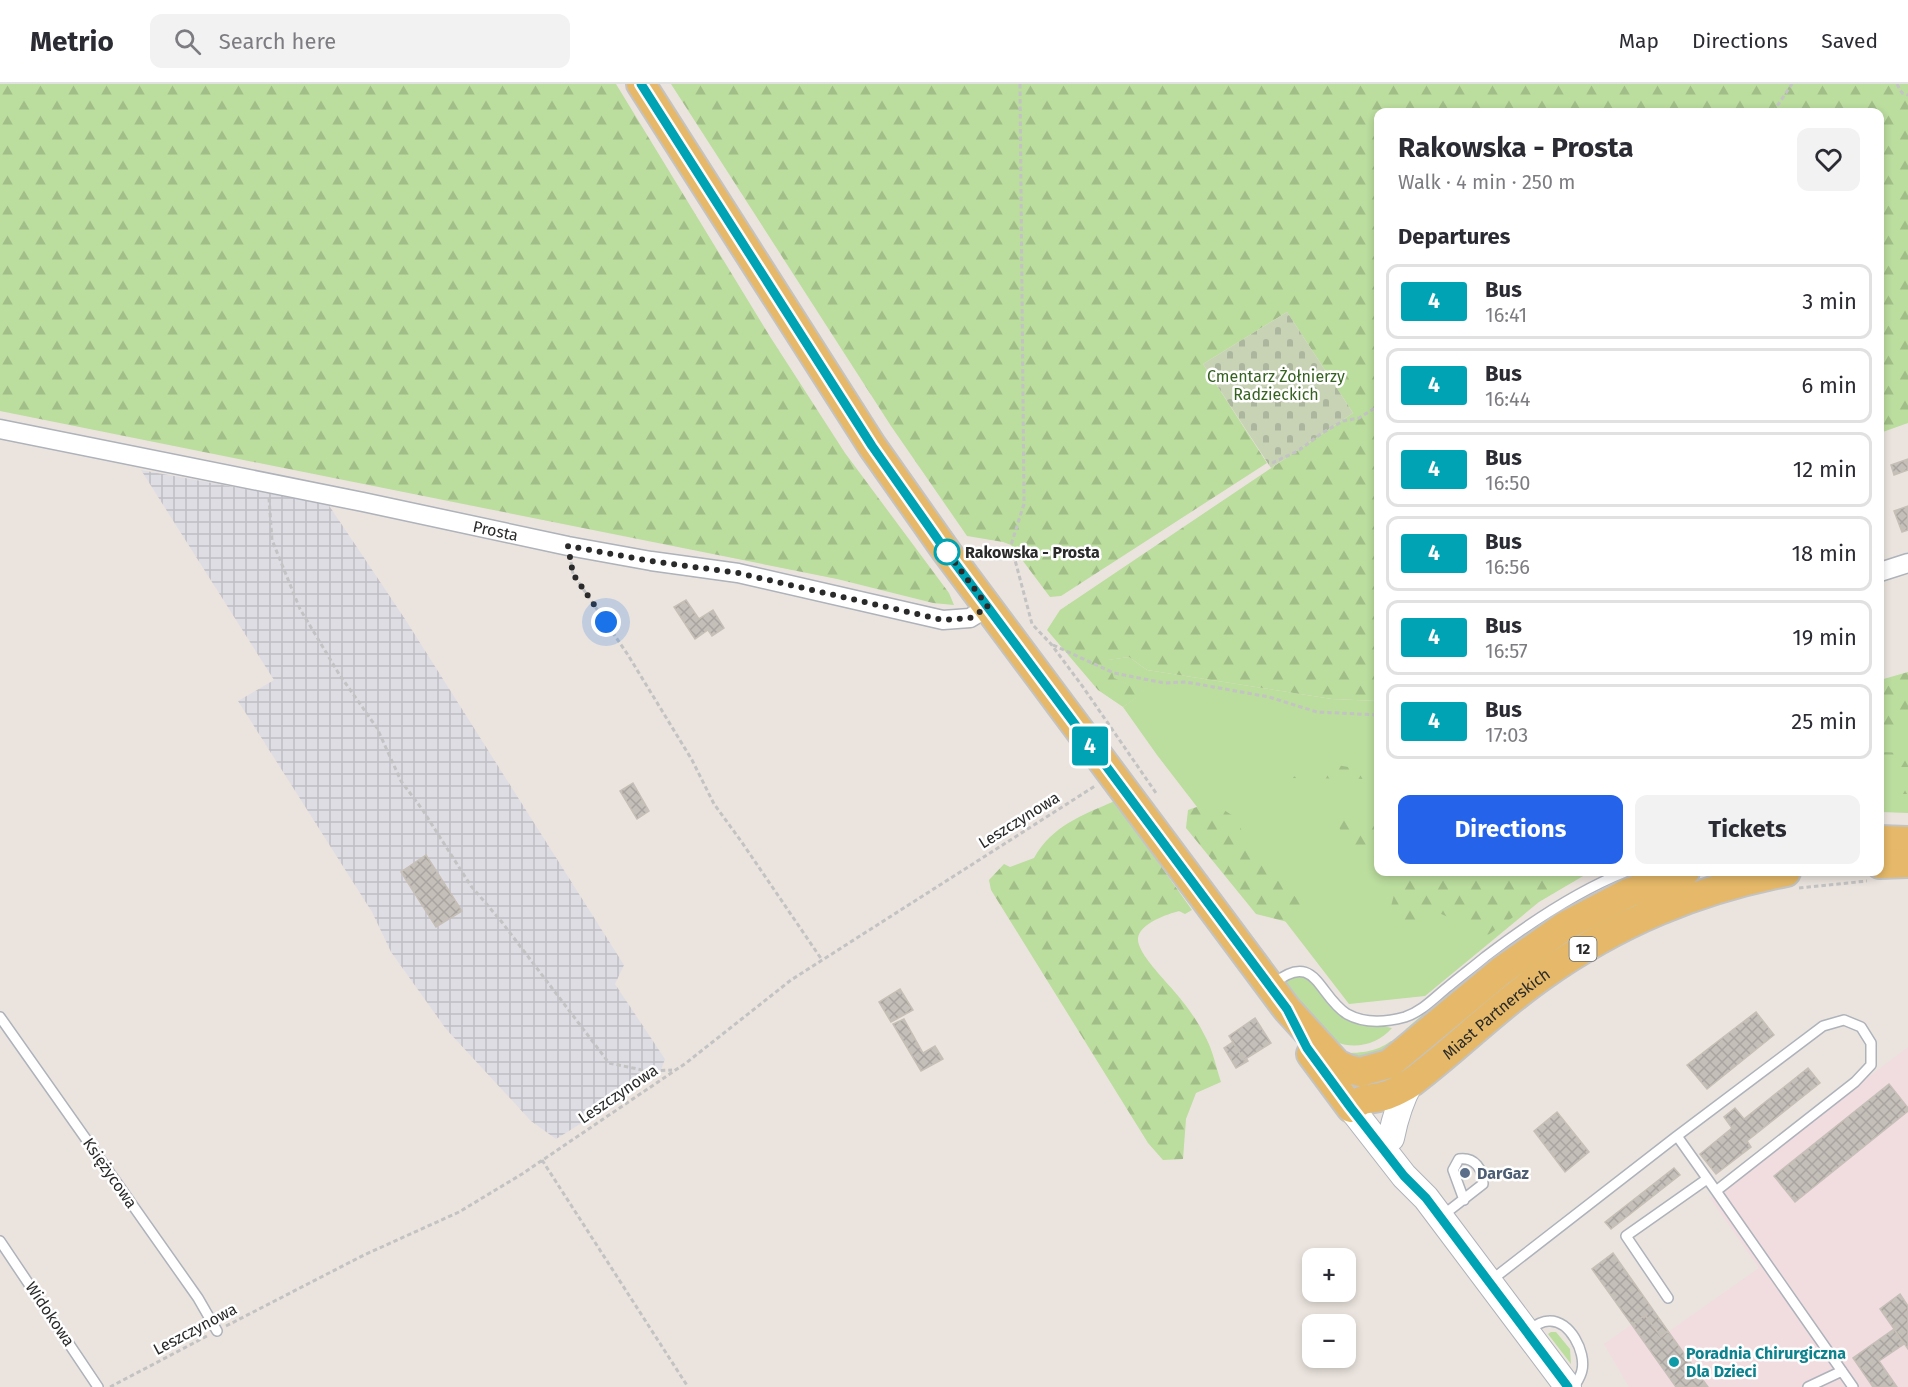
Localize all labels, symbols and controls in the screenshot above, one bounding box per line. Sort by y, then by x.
search box [150,14,570,68]
text: Metrio [30,25,114,58]
icon: search [171,25,204,58]
text: Search here [219,28,336,55]
text: Map [1619,28,1659,54]
text: Directions [1692,28,1788,54]
text: Saved [1821,28,1878,54]
button: heart [1797,128,1860,191]
text: Rakowska - Prosta [1398,131,1634,164]
text: Walk · 4 min · 250 m [1398,170,1575,194]
text: Departures [1398,223,1510,250]
text: Bus [1485,276,1522,303]
text: 4 [1428,288,1440,314]
text: 3 min [1802,288,1857,315]
text: 16:41 [1485,303,1527,327]
text: Bus [1485,360,1522,387]
park label: Cmentarz Żołnierzy Radzieckich [1207,366,1345,404]
text: 4 [1428,372,1440,398]
text: 6 min [1801,372,1857,399]
text: 16:44 [1485,387,1530,411]
text: Bus [1485,444,1522,471]
text: 4 [1428,456,1440,482]
text: 12 min [1793,456,1857,483]
text: 16:50 [1485,471,1530,495]
street label: Prosta [471,516,520,545]
text: Bus [1485,528,1522,555]
marker: Rakowska - Prosta [934,539,960,565]
text: 4 [1428,540,1440,566]
text: 18 min [1792,540,1857,567]
place label: Rakowska - Prosta [965,543,1100,562]
text: 16:56 [1485,555,1530,579]
your location [591,607,621,637]
text: Bus [1485,612,1522,639]
text: 4 [1428,624,1440,650]
text: 19 min [1792,624,1857,651]
text: 16:57 [1485,639,1528,663]
text: Bus [1485,696,1522,723]
text: 4 [1428,708,1440,734]
text: 25 min [1791,708,1857,735]
text: 17:03 [1485,723,1528,747]
line badge: 4 [1070,726,1110,766]
text: 4 [1084,733,1096,759]
street label: Leszczynowa [975,788,1063,852]
button: Directions [1398,795,1623,864]
button: Tickets [1635,795,1860,864]
road number: 12 [1570,937,1596,961]
street label: Miast Partnerskich [1438,964,1554,1063]
street label: Leszczynowa [575,1060,661,1128]
street label: Księżycowa [79,1134,141,1212]
place label: DarGaz [1477,1164,1530,1183]
marker: DarGaz [1458,1166,1472,1180]
map controls [1302,1248,1356,1368]
button: + [1302,1248,1356,1302]
street label: Widokowa [21,1278,79,1350]
street label: Leszczynowa [150,1299,240,1359]
button: − [1302,1314,1356,1368]
place label: Poradnia Chirurgiczna Dla Dzieci [1686,1344,1846,1381]
marker: Poradnia Chirurgiczna Dla Dzieci [1667,1355,1681,1369]

